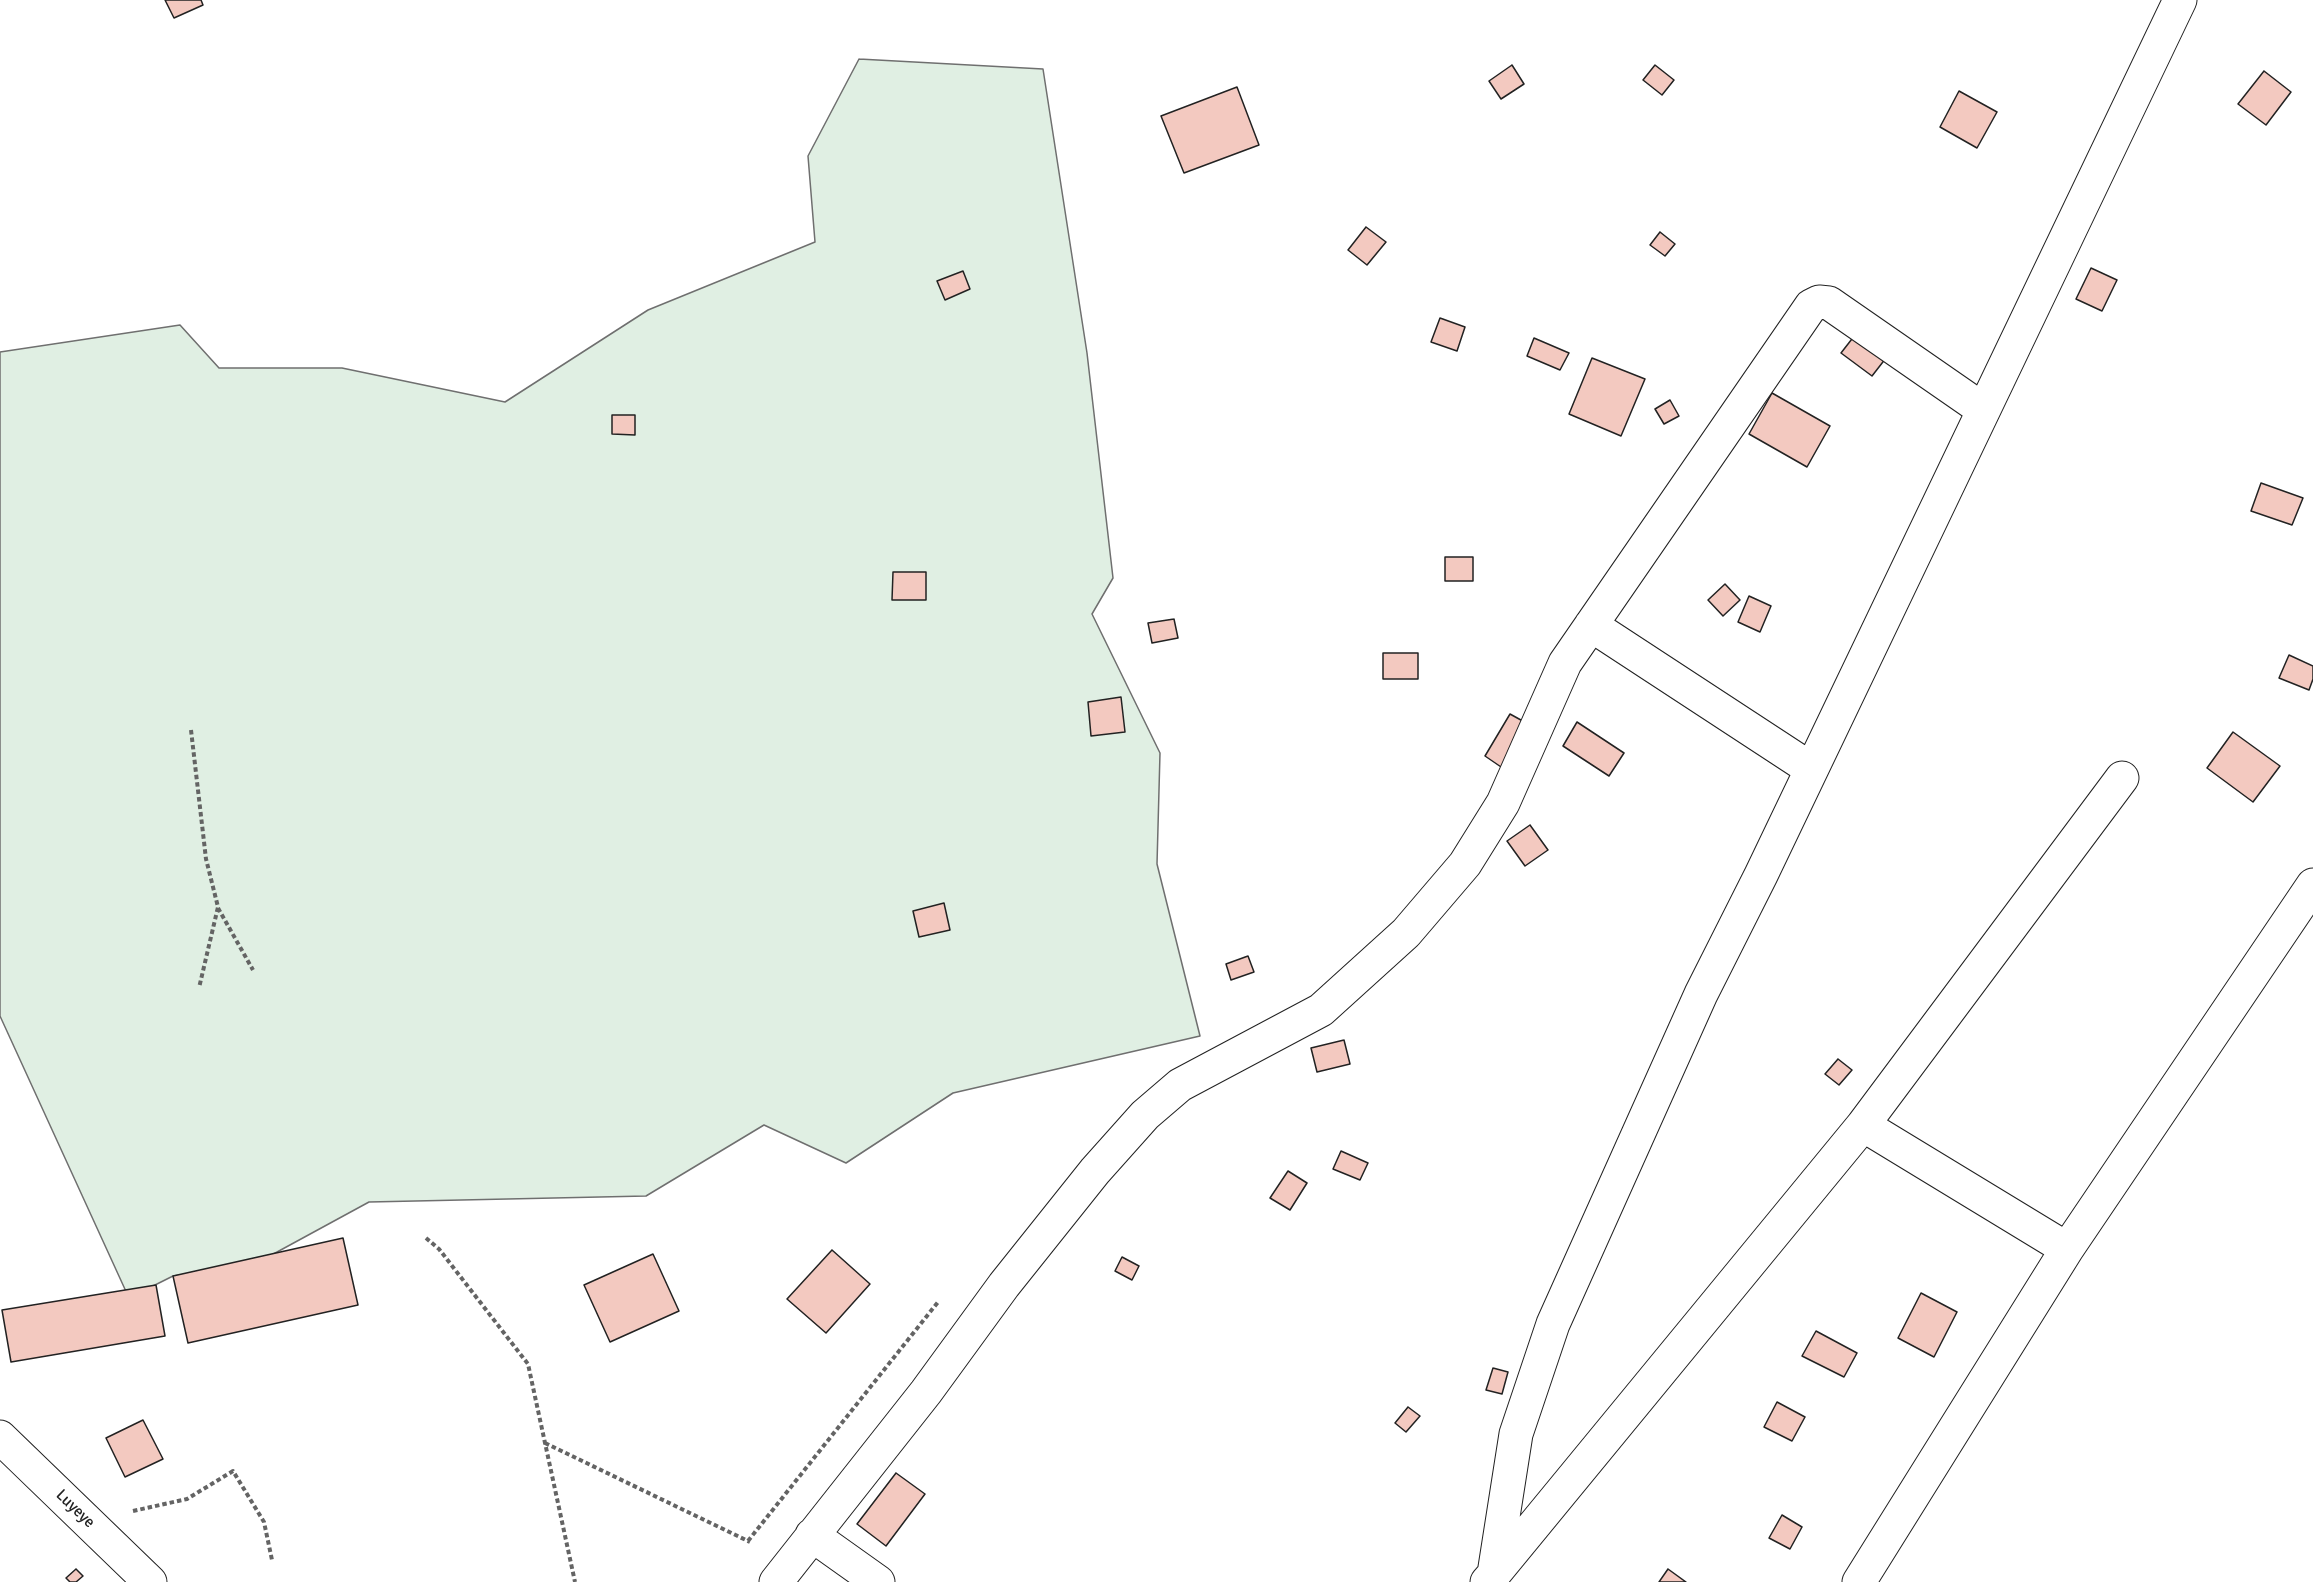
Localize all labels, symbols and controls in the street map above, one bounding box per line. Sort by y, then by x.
street label: Luyeye [51,1486,99,1532]

